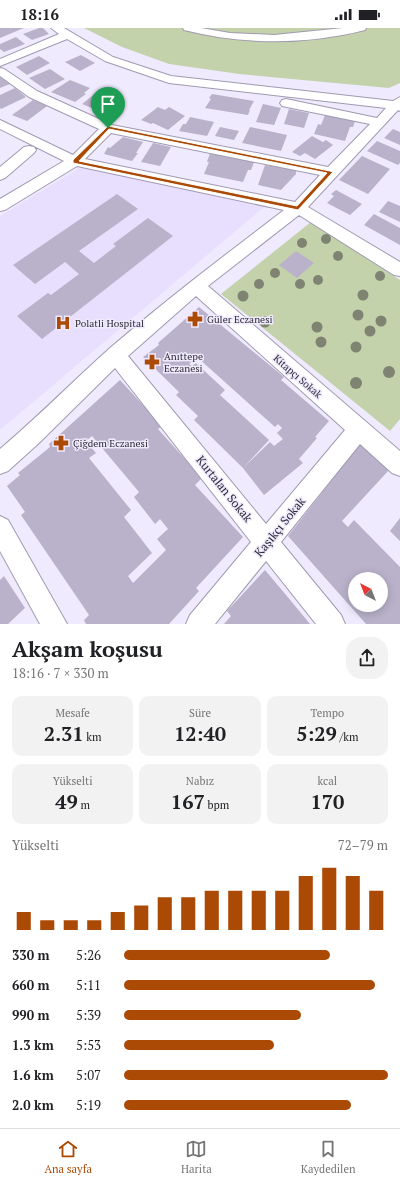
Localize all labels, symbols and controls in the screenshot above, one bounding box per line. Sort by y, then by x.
text: 18:16 [20,4,59,24]
pin [91,87,125,128]
icon: arrive [97,93,119,115]
pharmacy icon: Güler Eczanesi [186,310,204,328]
place label: Güler Eczanesi [207,313,272,326]
hospital icon: Polatli Hospital [54,314,72,332]
place label: Polatli Hospital [75,317,144,330]
place label: Anıttepe Eczanesi [164,350,203,375]
street label: Kitapçı Sokak [271,352,325,402]
pharmacy icon: Anıttepe Eczanesi [143,353,161,371]
pharmacy icon: Çiğdem Eczanesi [52,434,70,452]
place label: Çiğdem Eczanesi [73,437,148,450]
street label: Kurtalan Sokak [193,452,256,525]
street label: Kaşıkçı Sokak [251,493,309,560]
north arrow [348,572,388,612]
map controls [348,572,388,612]
text: Akşam koşusu [12,634,163,663]
button: share [346,637,388,679]
text: 18:16 · 7 × 330 m [12,664,109,682]
text: Mesafe [55,706,90,720]
text: Süre [189,706,211,720]
text: Tempo [311,706,344,720]
text: 2.31 [44,720,84,747]
text: 12:40 [174,720,226,747]
text: 5:29 [296,720,337,747]
text: km [84,730,102,744]
text: /km [337,730,359,744]
text: Yükselti [53,774,92,788]
text: Nabız [186,774,214,788]
text: kcal [318,774,337,788]
text: 49 [55,788,78,815]
text: 167 [171,788,205,815]
text: 170 [310,788,344,815]
text: m [78,798,90,812]
text: bpm [205,798,229,812]
text: Yükselti [12,836,59,854]
text: 72–79 m [338,836,388,854]
text: 330 m [12,946,50,964]
text: 5:26 [76,946,101,964]
text: 660 m [12,976,50,994]
text: 5:11 [76,976,101,994]
text: 990 m [12,1006,50,1024]
text: 5:39 [76,1006,101,1024]
text: 1.3 km [12,1036,54,1054]
text: 5:53 [76,1036,101,1054]
text: 1.6 km [12,1066,54,1084]
text: 5:07 [76,1066,101,1084]
text: 2.0 km [12,1096,54,1114]
text: 5:19 [76,1096,101,1114]
tab: Ana sayfa [45,1138,92,1176]
tab: Harita [181,1138,212,1176]
tab: Kaydedilen [301,1138,355,1176]

